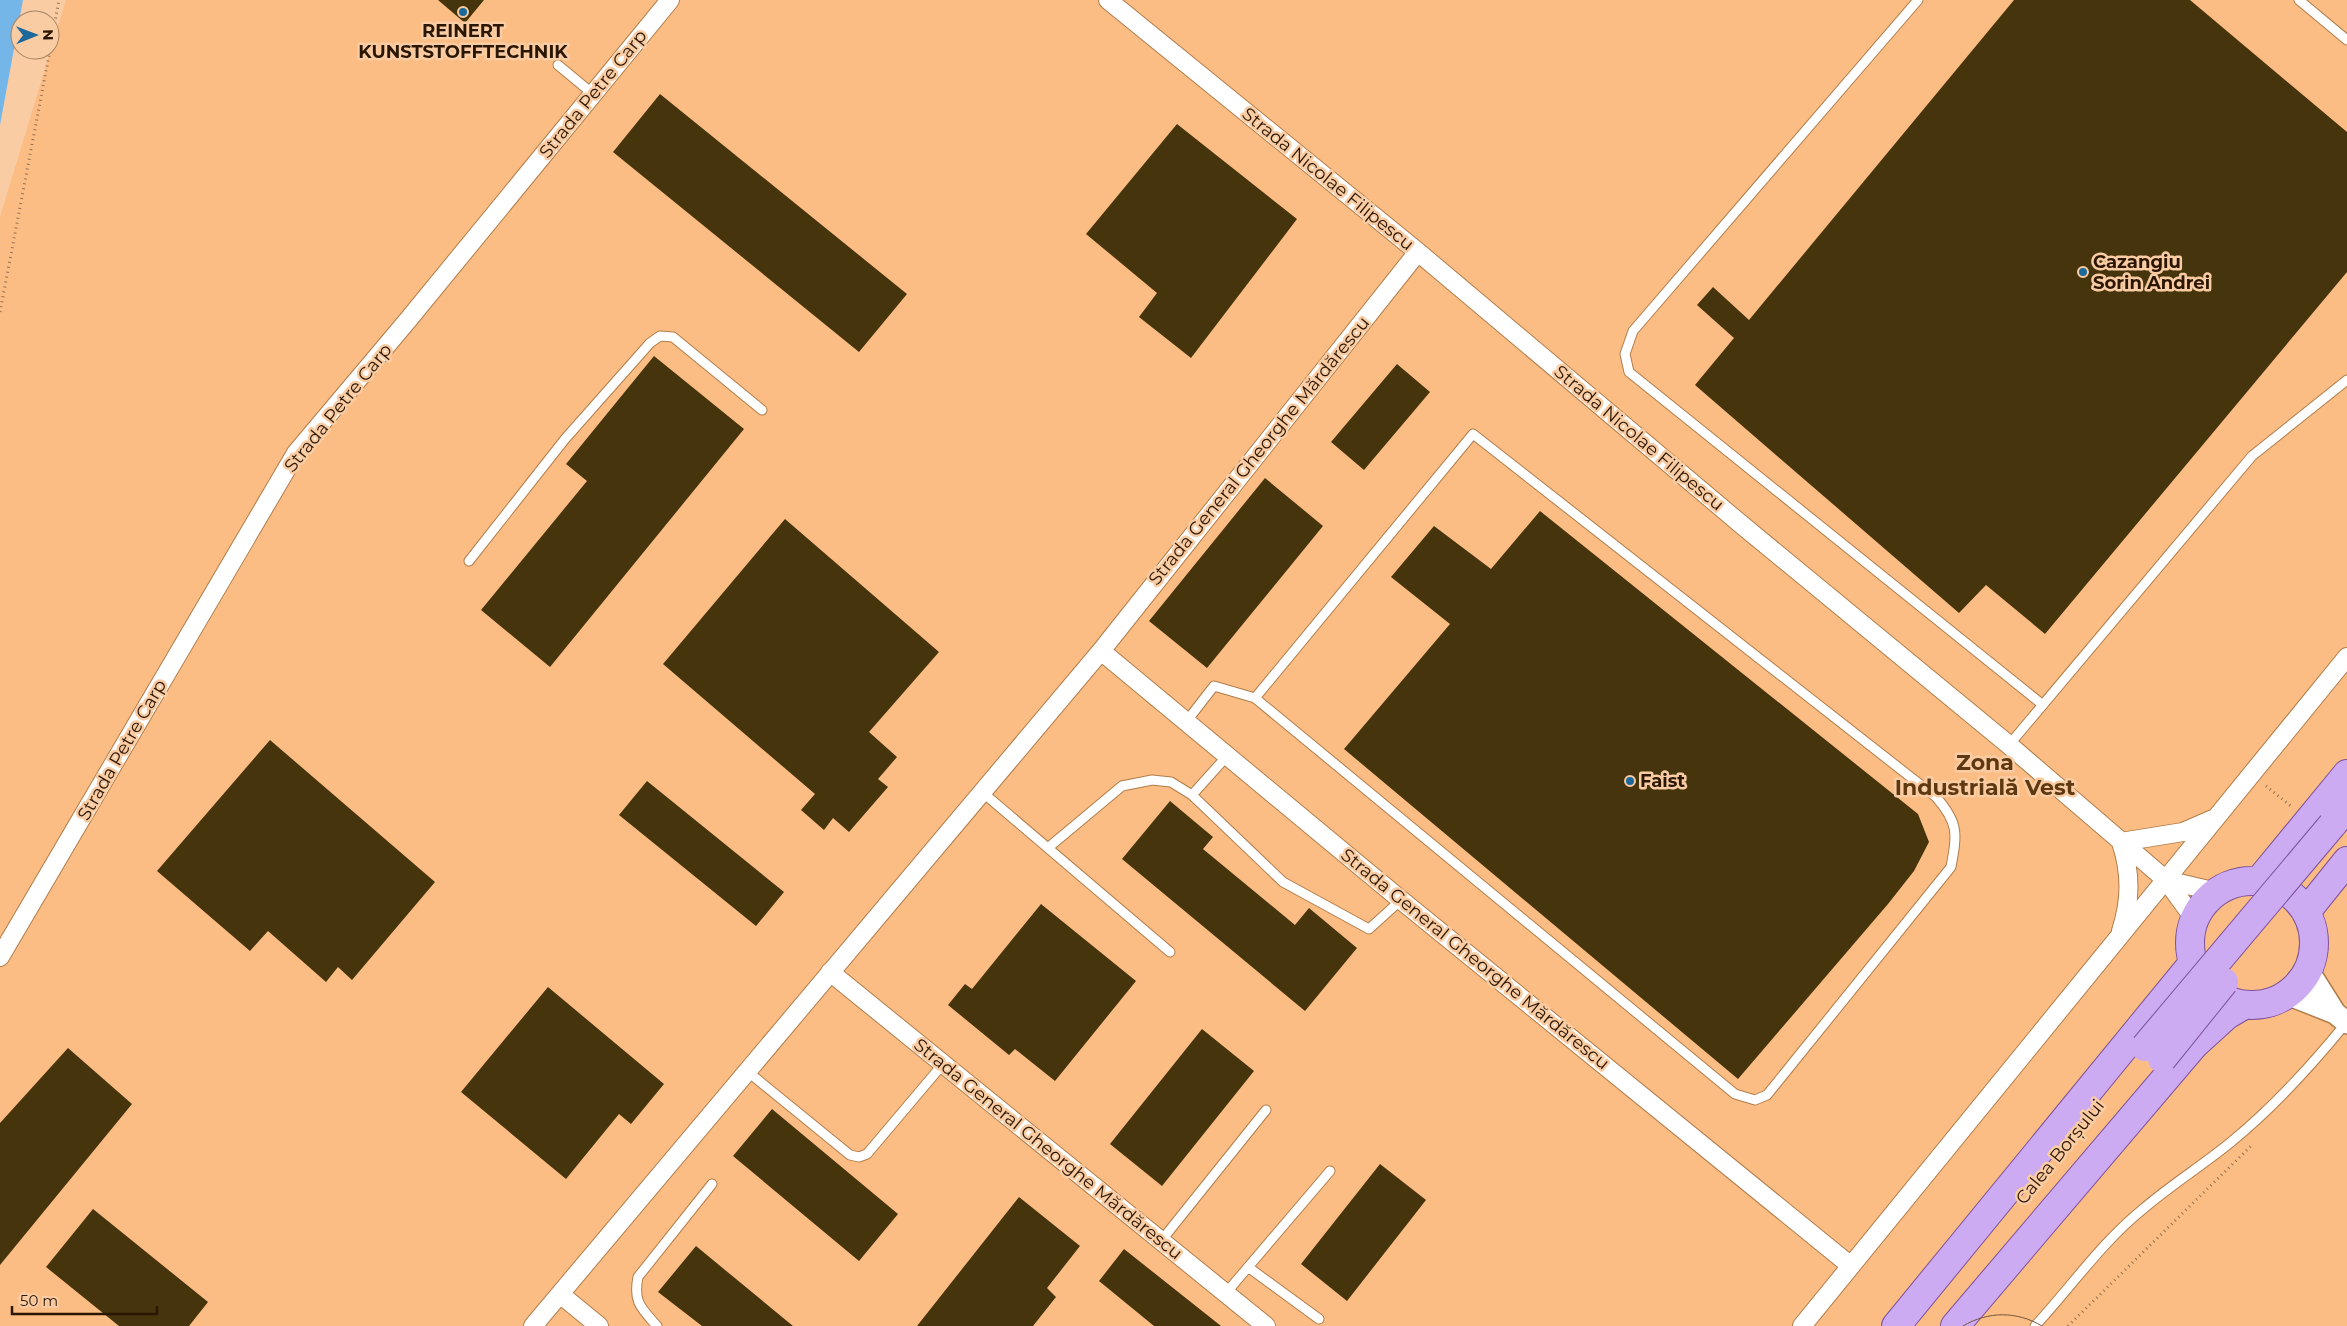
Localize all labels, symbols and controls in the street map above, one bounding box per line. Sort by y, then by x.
marker: REINERT KUNSTSTOFFTECHNIK [457,6,469,18]
north arrow [10,10,60,60]
place label: REINERT KUNSTSTOFFTECHNIK [358,20,568,63]
street label: Strada Petre Carp [534,25,652,163]
text: N [39,29,57,41]
street label: Strada Nicolae Filipescu [1238,103,1418,255]
place label: Cazangiu Sorin Andrei [2093,251,2210,294]
marker: Cazangiu Sorin Andrei [2077,266,2089,278]
street label: Strada General Gheorghe Mărdărescu [1144,312,1374,590]
street label: Strada Petre Carp [279,339,397,477]
street label: Strada Nicolae Filipescu [1550,361,1728,515]
street label: Strada Petre Carp [73,676,171,824]
district label: Zona Industrială Vest [1895,749,2076,801]
place label: Faist [1640,770,1685,792]
marker: Faist [1624,775,1636,787]
street label: Strada General Gheorghe Mărdărescu [1336,844,1614,1074]
street label: Strada General Gheorghe Mărdărescu [909,1034,1187,1264]
street label: Calea Borșului [2011,1095,2110,1210]
scale bar [12,1284,158,1316]
text: 50 m [20,1291,58,1310]

